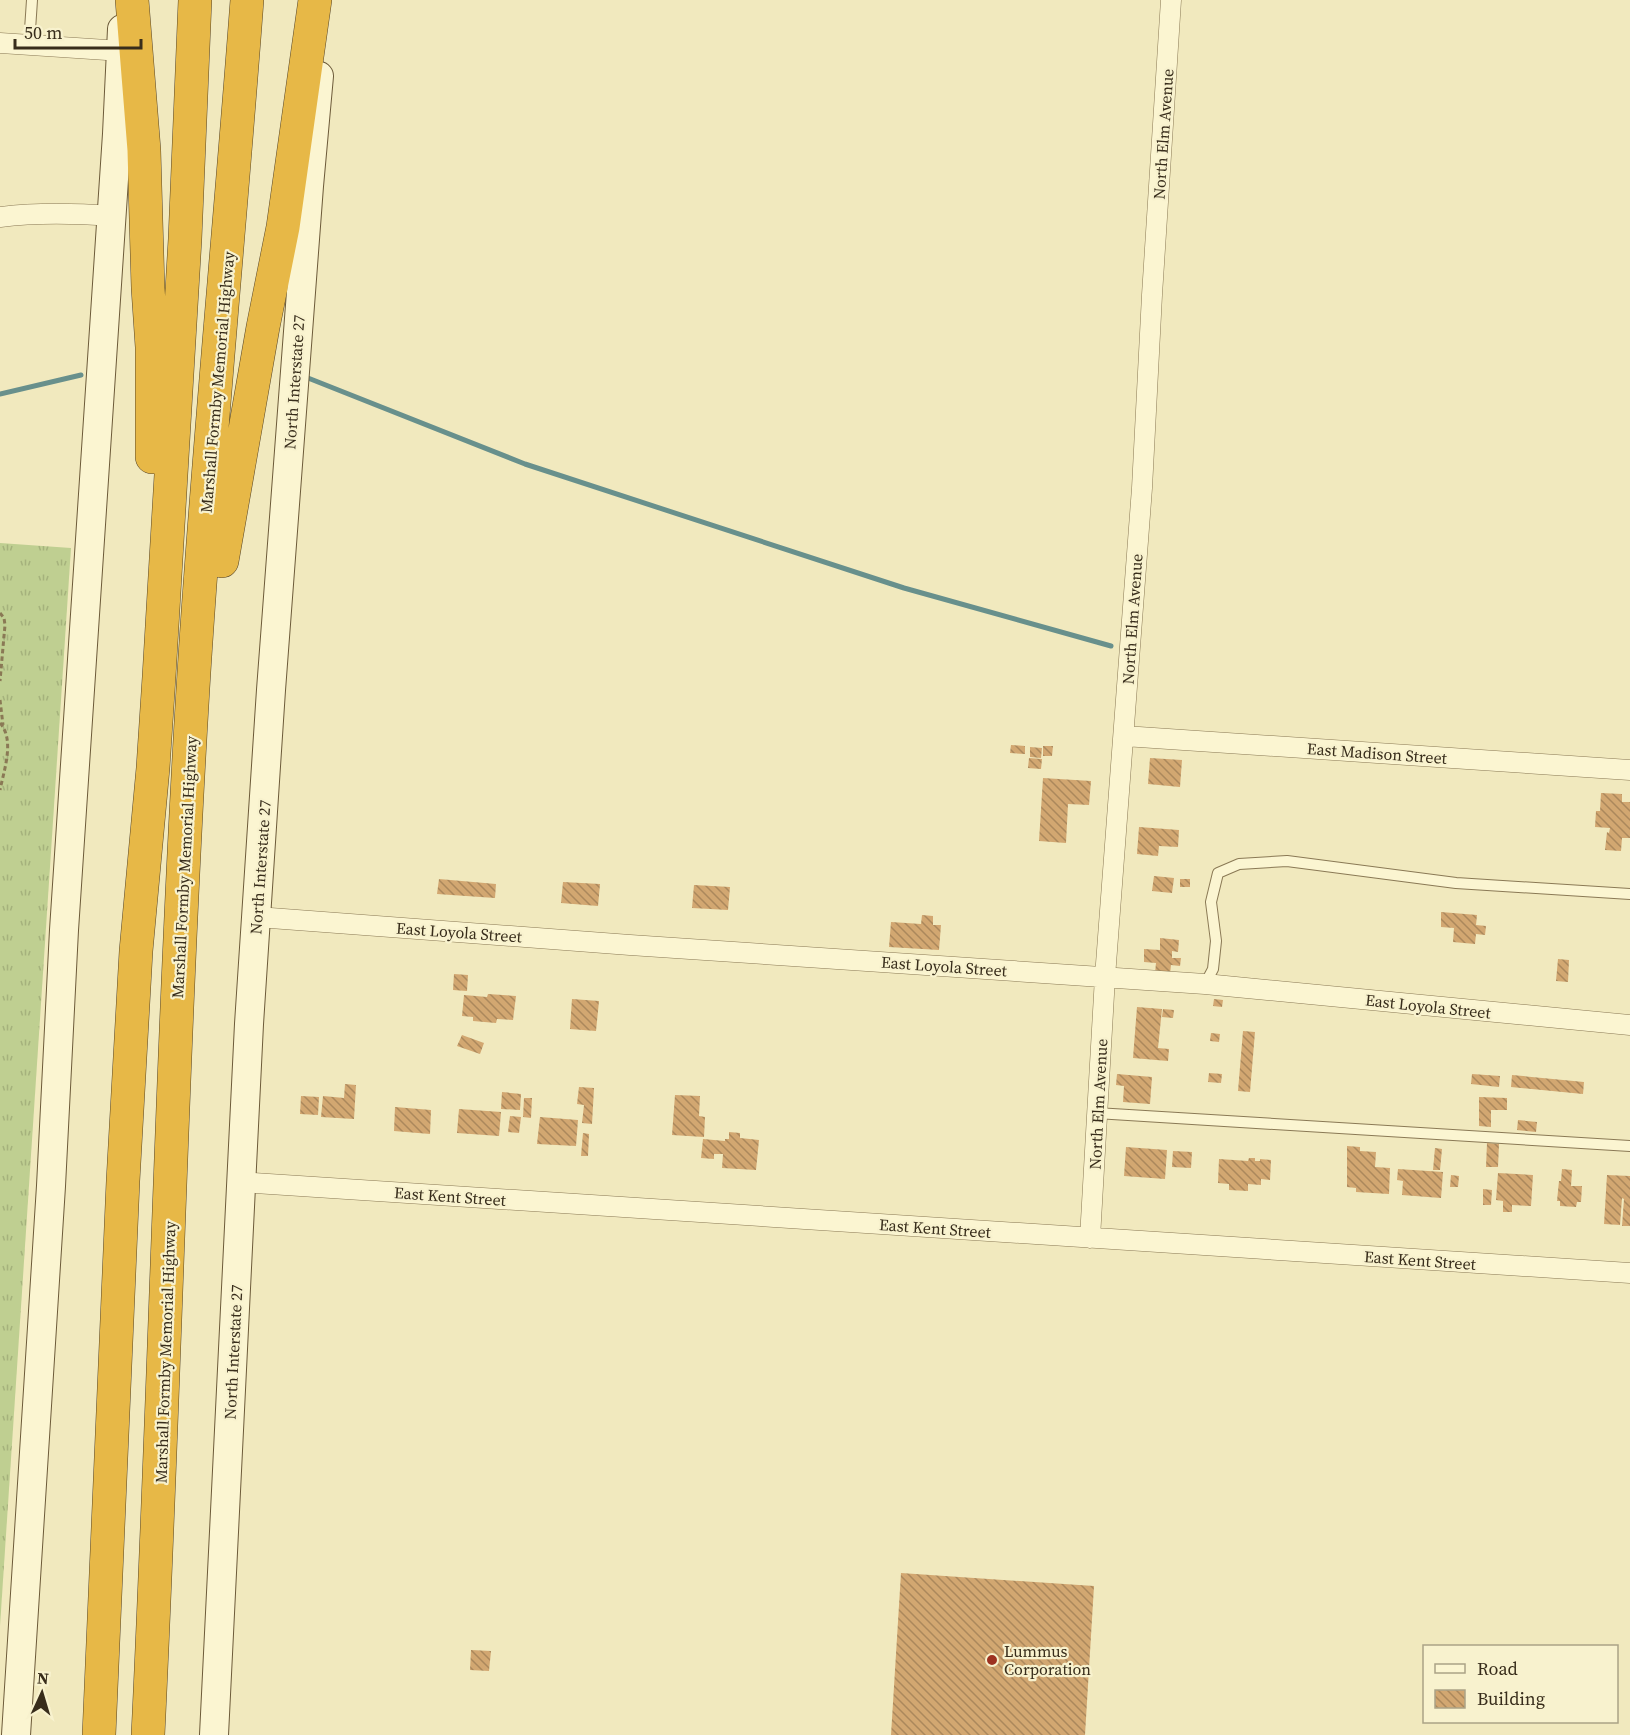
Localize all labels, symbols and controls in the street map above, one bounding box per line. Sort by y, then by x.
scale bar [15,12,141,50]
text: 50 m [24,20,62,45]
street label: North Elm Avenue [1147,68,1179,200]
street label: Marshall Formby Memorial Highway [195,249,239,514]
street label: North Interstate 27 [278,314,310,450]
street label: North Elm Avenue [1116,553,1148,685]
street label: Marshall Formby Memorial Highway [166,735,202,999]
street label: East Madison Street [1306,737,1449,769]
street label: North Interstate 27 [244,799,276,935]
street label: East Loyola Street [395,917,523,947]
street label: East Loyola Street [880,951,1008,981]
street label: East Loyola Street [1364,988,1493,1024]
street label: North Elm Avenue [1084,1038,1112,1170]
street label: East Kent Street [393,1181,507,1211]
street label: East Kent Street [878,1213,992,1243]
street label: Marshall Formby Memorial Highway [149,1220,181,1484]
street label: East Kent Street [1363,1245,1477,1275]
street label: North Interstate 27 [218,1284,248,1420]
place label: Lummus Corporation [1004,1640,1091,1680]
legend [1423,1645,1618,1723]
marker: Lummus Corporation [985,1653,999,1667]
text: Road [1477,1656,1518,1681]
north arrow [12,1663,72,1723]
text: N [36,1667,50,1689]
text: Building [1477,1686,1545,1711]

